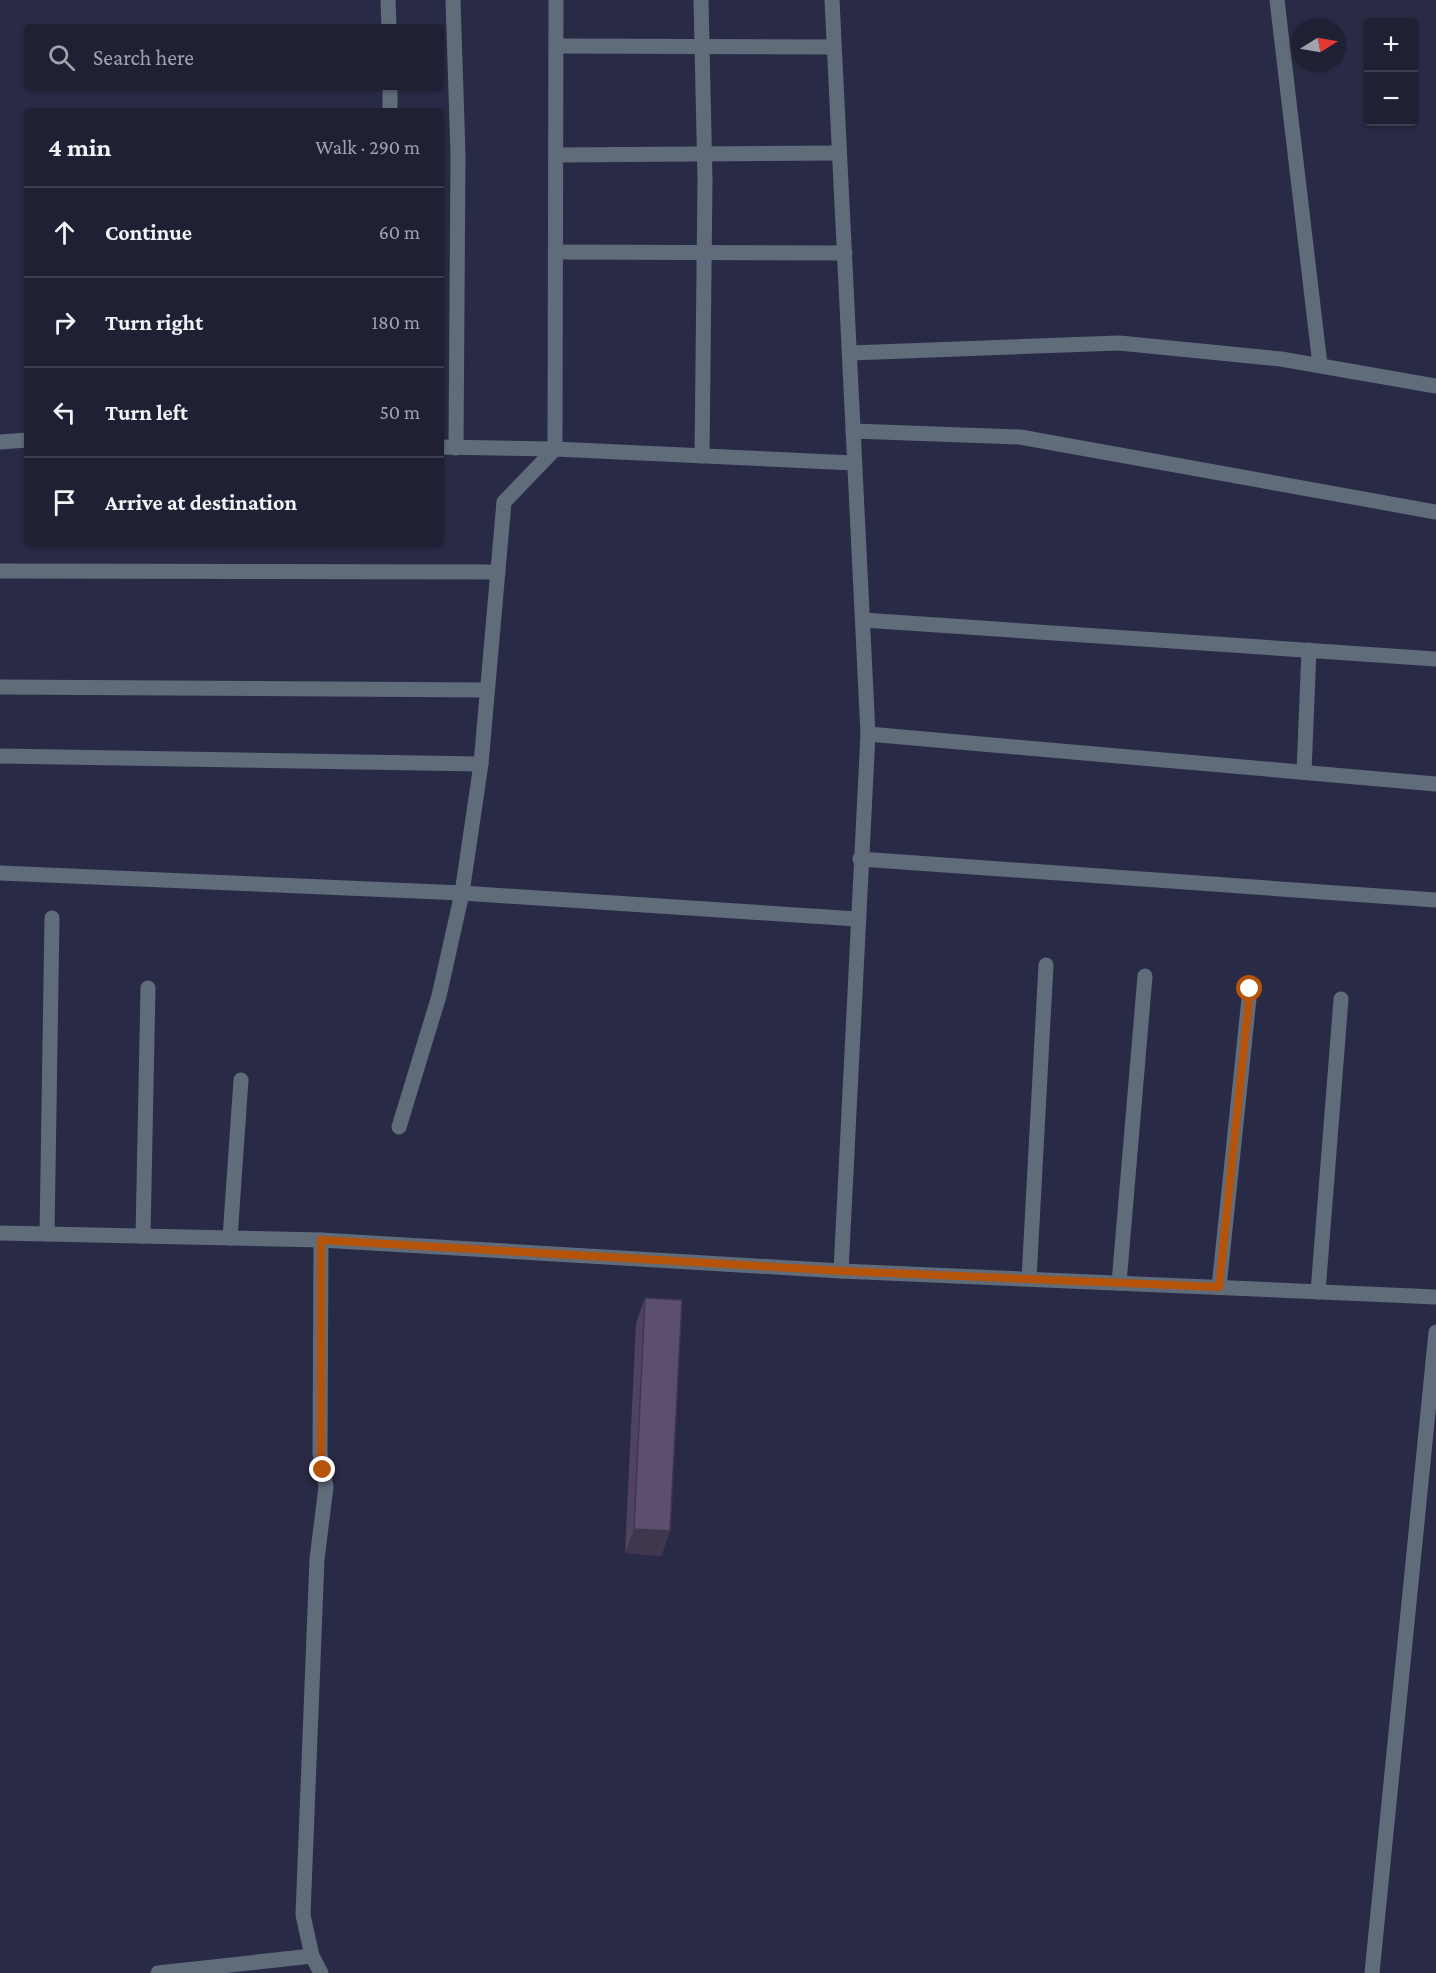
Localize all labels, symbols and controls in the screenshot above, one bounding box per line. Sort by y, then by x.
north arrow [1292,18,1346,72]
map controls [1364,18,1418,126]
button: + [1364,18,1418,72]
search box [24,24,444,90]
icon: search [45,41,78,74]
text: Search here [93,45,194,70]
button: − [1364,72,1418,126]
text: 4 min [48,133,112,162]
text: Walk · 290 m [315,136,420,158]
icon: ahead [48,216,81,249]
text: Continue [105,220,192,245]
text: 60 m [379,221,420,243]
icon: right [48,306,81,339]
text: Turn right [105,310,203,335]
text: 180 m [371,311,420,333]
icon: left [48,396,81,429]
text: Turn left [105,400,188,425]
text: 50 m [379,401,420,423]
icon: arrive [48,486,81,519]
text: Arrive at destination [105,490,297,515]
route start [1236,975,1262,1001]
route end [309,1456,335,1482]

